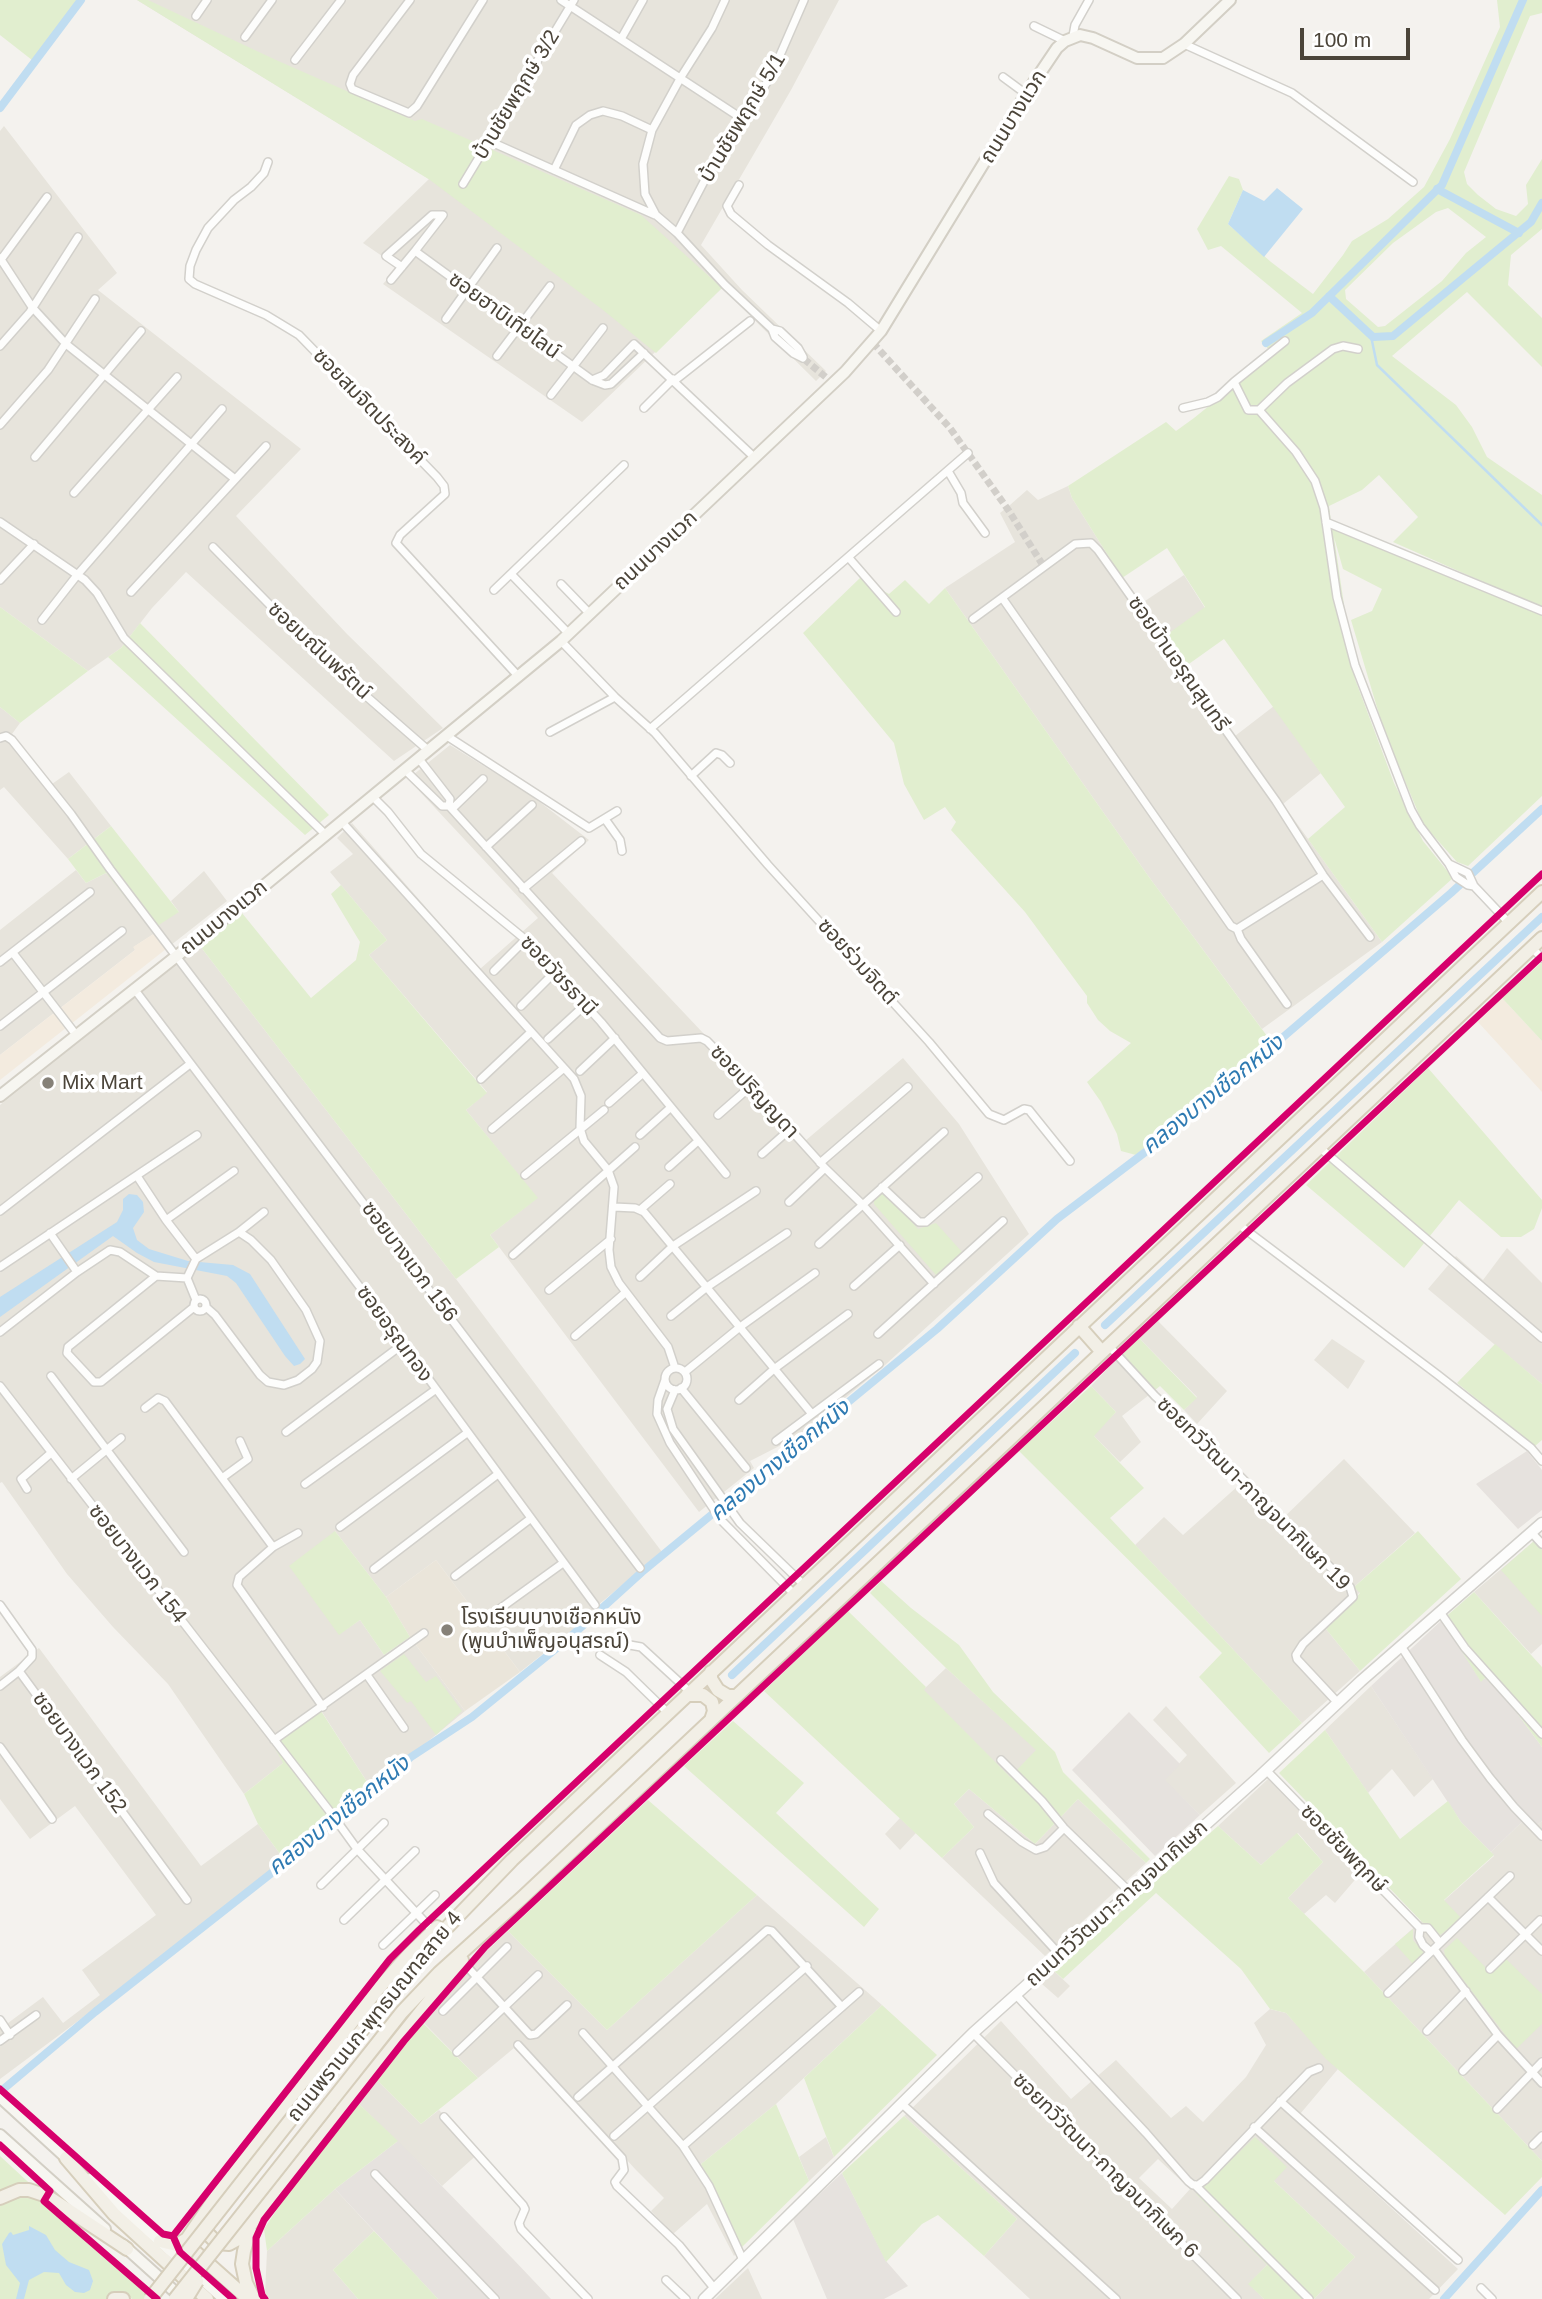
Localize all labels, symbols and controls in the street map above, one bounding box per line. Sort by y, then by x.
scale bar [1304,14,1414,58]
street label: บ้านชัยพฤกษ์ 3/2 [468,26,566,164]
text: 100 m [1313,28,1371,51]
street label: บ้านชัยพฤกษ์ 5/1 [694,49,792,187]
street label: ถนนบางแวก [975,66,1053,168]
street label: ซอยฮาบิเทียไลน์ [443,267,565,365]
street label: ซอยสมจิตประสงค์ [307,344,431,470]
street label: ถนนบางแวก [609,506,703,596]
street label: ซอยบ้านอรุณสุนทรี [1122,591,1234,737]
street label: ซอยมณีนพรัตน์ [262,597,376,705]
street label: ถนนบางแวก [175,875,273,961]
street label: ซอยร่วมจิตต์ [812,914,902,1010]
street label: ซอยวัชรธานี [514,930,602,1022]
water label: คลองบางเชือกหนัง [1137,1029,1289,1161]
street label: ซอยปริญญดา [704,1040,804,1144]
place label: Mix Mart [62,1070,142,1096]
marker: Mix Mart [40,1075,56,1091]
street label: ซอยบางแวก 156 [356,1197,462,1327]
street label: ซอยอรุณทอง [350,1281,438,1387]
street label: ซอยทวีวัฒนา-กาญจนาภิเษก 19 [1151,1392,1355,1596]
water label: คลองบางเชือกหนัง [704,1394,856,1528]
street label: ซอยบางแวก 154 [83,1499,191,1629]
place label: โรงเรียนบางเชือกหนัง (พูนบำเพ็ญอนุสรณ์) [461,1605,641,1655]
marker: โรงเรียนบางเชือกหนัง (พูนบำเพ็ญอนุสรณ์) [439,1622,455,1638]
street label: ซอยบางแวก 152 [26,1687,132,1819]
water label: คลองบางเชือกหนัง [263,1750,415,1882]
street label: ซอยชัยพฤกษ์ [1295,1799,1391,1899]
street label: ถนนทวีวัฒนา-กาญจนาภิเษก [1021,1815,1213,1993]
street label: ถนนพรานนก-พุทธมณฑลสาย 4 [282,1907,468,2127]
street label: ซอยทวีวัฒนา-กาญจนาภิเษก 6 [1007,2068,1203,2264]

